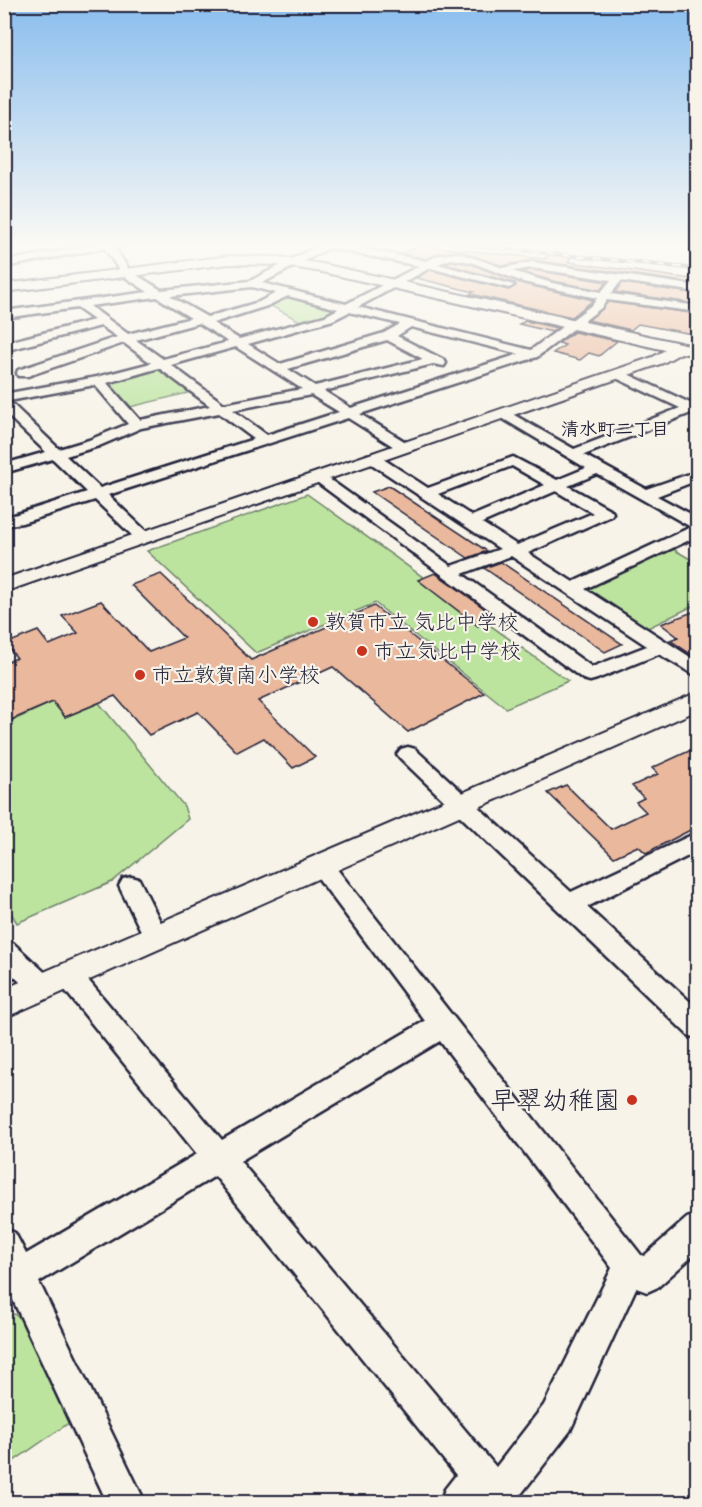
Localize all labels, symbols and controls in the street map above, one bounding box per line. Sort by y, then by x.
district label: 清水町二丁目 [561,418,669,441]
place label: 敦賀市立 気比中学校 [325,609,519,636]
marker: 敦賀市立 気比中学校 [306,615,320,629]
place label: 市立気比中学校 [374,638,521,665]
marker: 市立気比中学校 [355,644,369,658]
place label: 市立敦賀南小学校 [152,662,320,689]
marker: 市立敦賀南小学校 [133,668,147,682]
place label: 早翠幼稚園 [490,1085,620,1117]
marker: 早翠幼稚園 [625,1093,639,1107]

